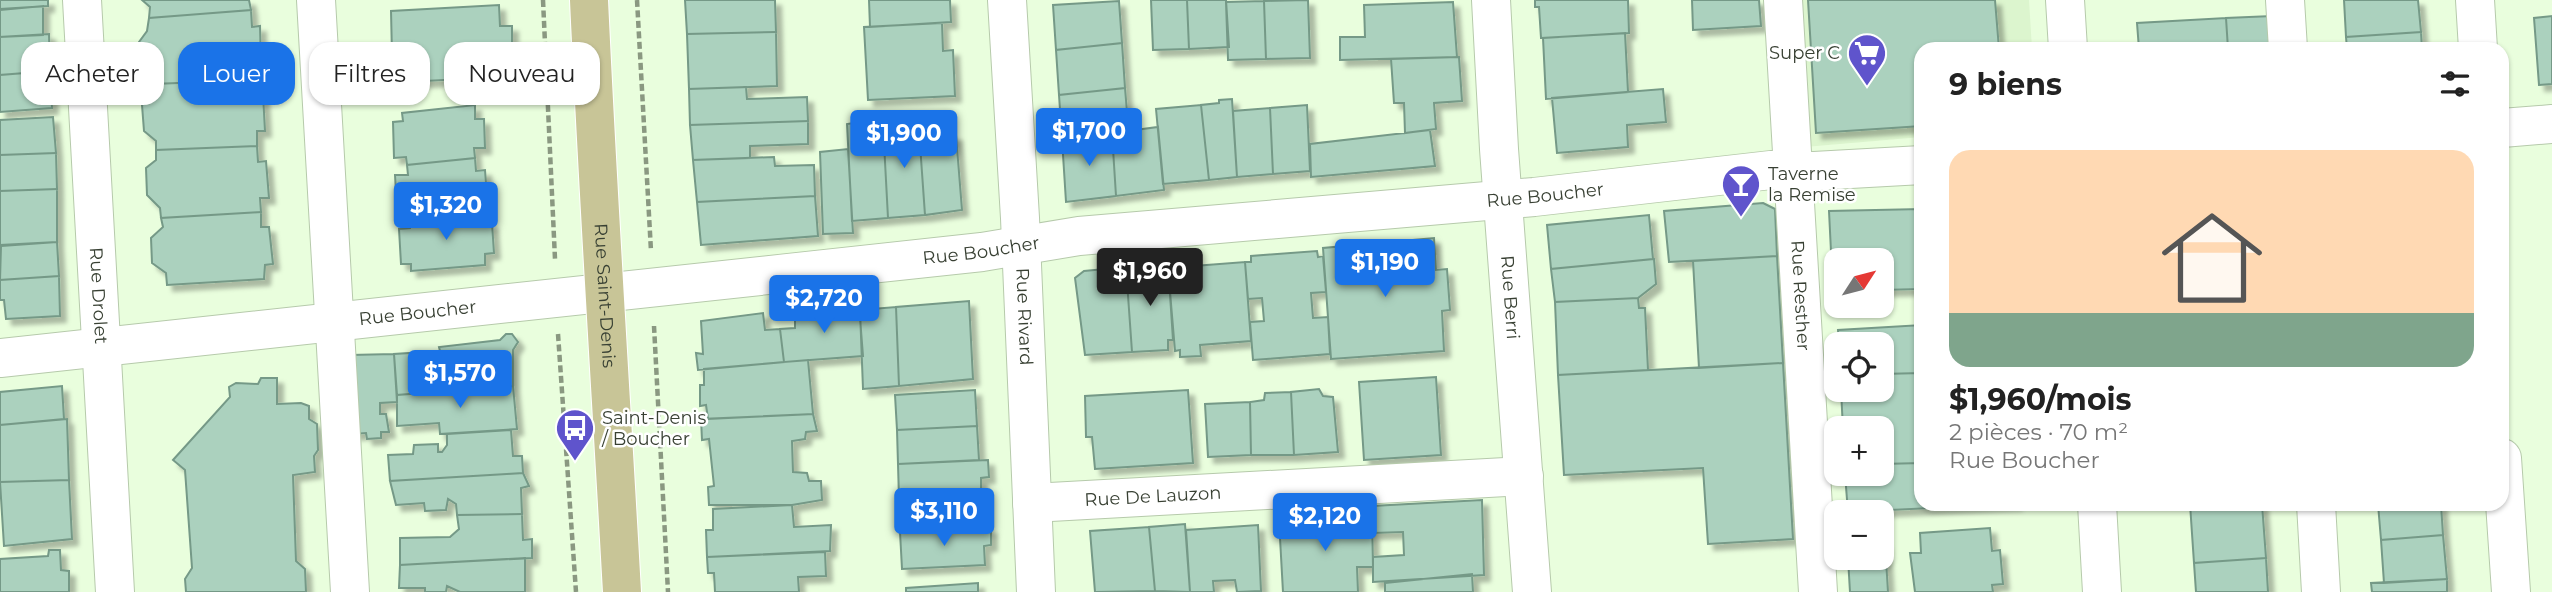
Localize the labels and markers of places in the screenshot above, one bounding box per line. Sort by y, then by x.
supermarket icon: Super C [1846,32,1888,87]
place label: Super C [1769,42,1840,64]
pin: $1,700 [1032,108,1146,168]
pin: $1,900 [847,110,961,170]
bar icon: Taverne la Remise [1720,163,1762,218]
place label: Taverne la Remise [1768,163,1856,206]
pin: $1,320 [389,182,503,242]
pin: $1,190 [1328,240,1442,299]
pin: $1,960 [1093,248,1207,308]
pin: $2,720 [767,276,881,335]
pin: $1,570 [403,350,517,410]
bus stop icon: Saint-Denis / Boucher [554,407,596,462]
place label: Saint-Denis / Boucher [601,407,706,450]
pin: $3,110 [887,489,1001,548]
pin: $2,120 [1268,494,1382,553]

